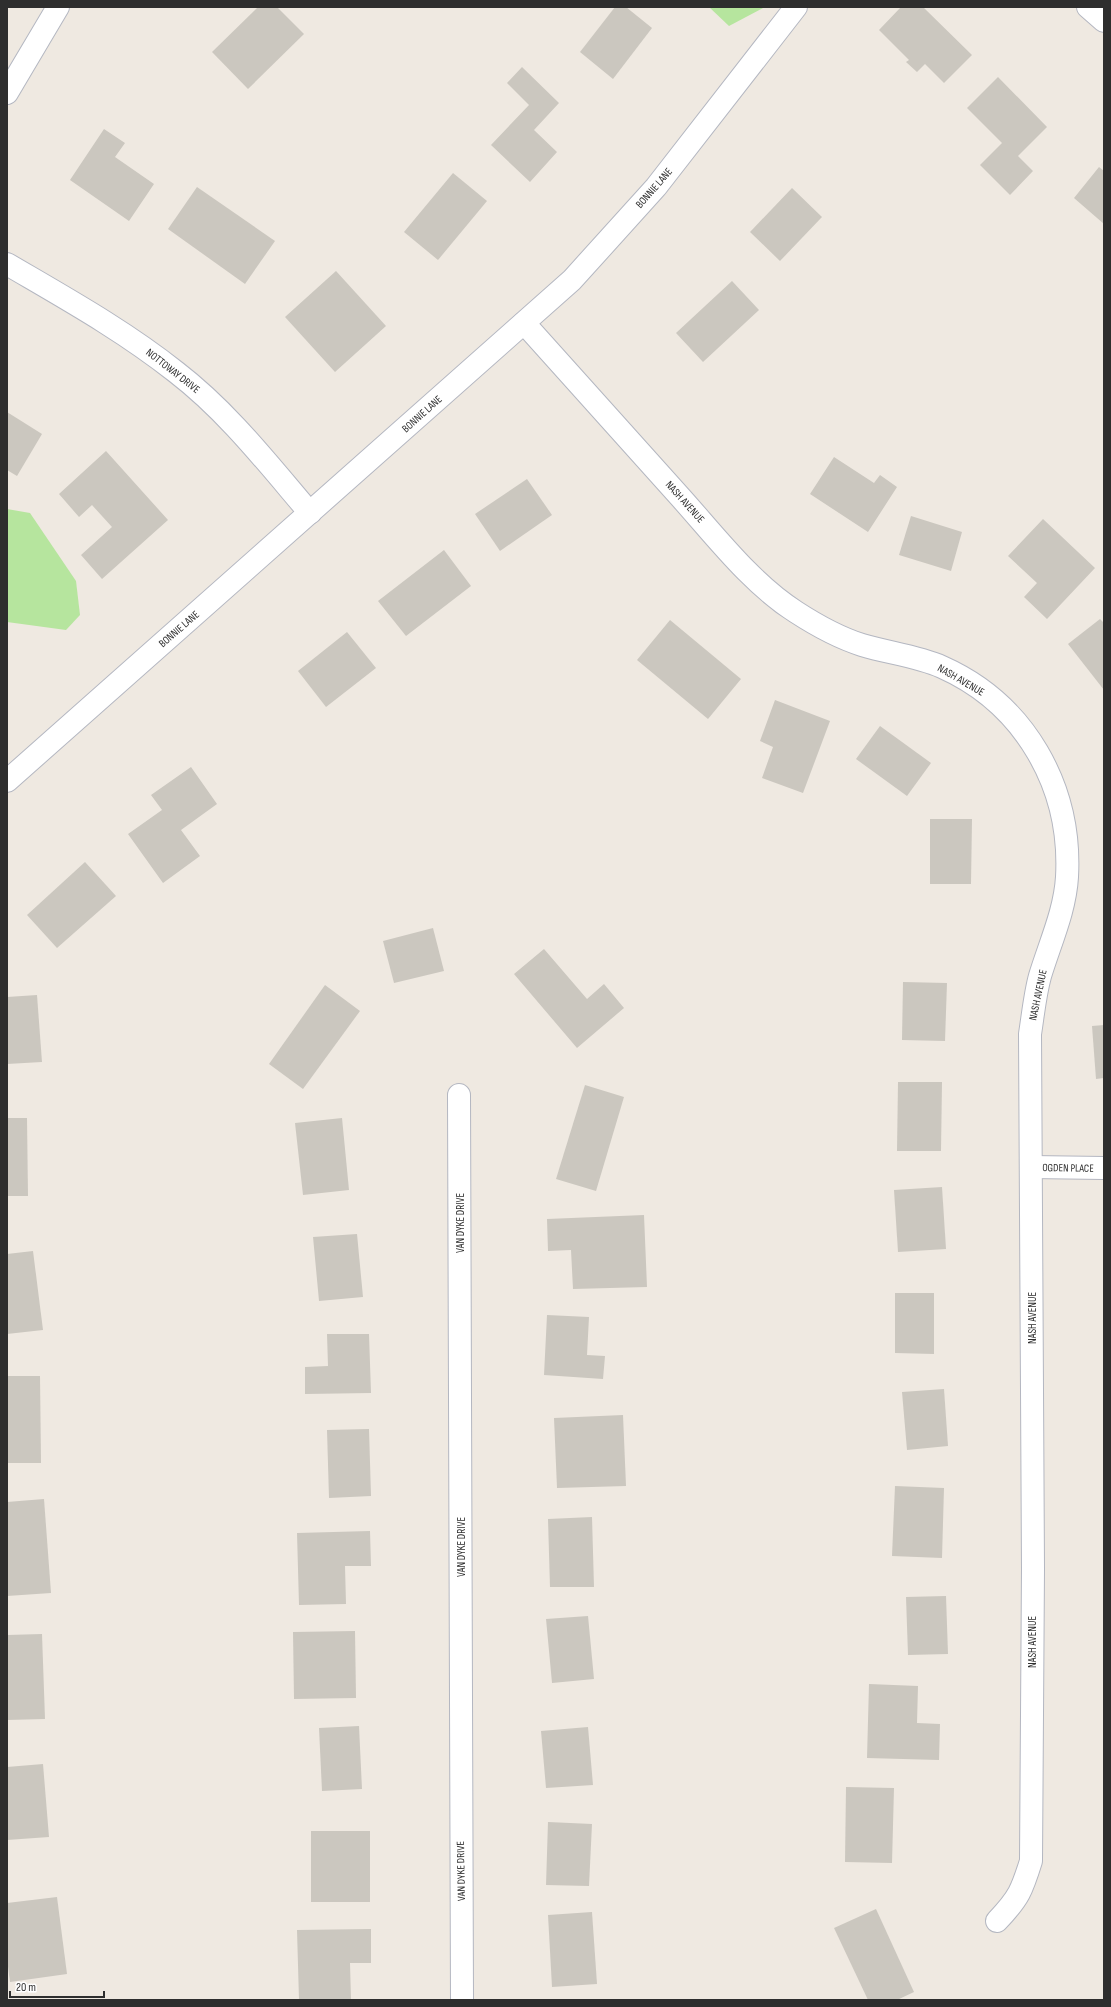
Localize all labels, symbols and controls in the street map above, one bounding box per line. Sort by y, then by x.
street label: BONNIE LANE [633,165,675,211]
street label: NOTTOWAY DRIVE [144,346,202,396]
street label: BONNIE LANE [399,393,445,435]
street label: NASH AVENUE [663,478,707,526]
street label: BONNIE LANE [156,608,202,650]
street label: NASH AVENUE [935,661,987,699]
street label: NASH AVENUE [1026,968,1050,1022]
street label: OGDEN PLACE [1042,1161,1094,1175]
street label: VAN DYKE DRIVE [454,1193,467,1253]
street label: NASH AVENUE [1026,1292,1039,1344]
street label: VAN DYKE DRIVE [455,1517,468,1577]
street label: NASH AVENUE [1026,1616,1039,1668]
street label: VAN DYKE DRIVE [454,1841,468,1901]
scale bar [10,1973,104,1999]
text: 20 m [16,1980,36,1995]

